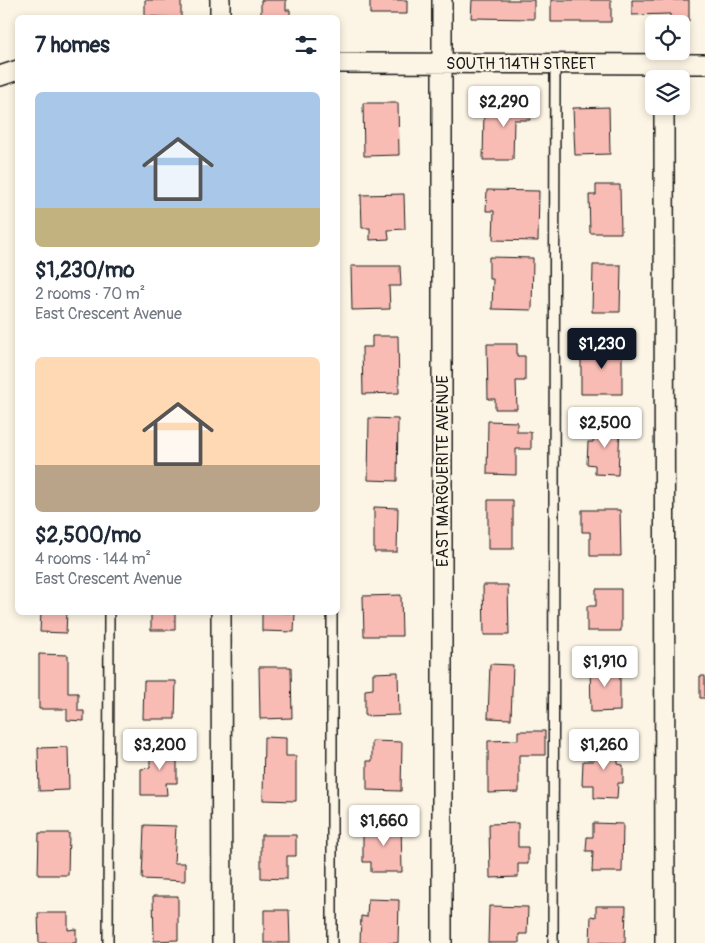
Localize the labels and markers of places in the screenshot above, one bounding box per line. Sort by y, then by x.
pin: $2,290 [463,86,545,128]
pin: $1,230 [561,328,643,370]
pin: $2,500 [564,406,646,449]
pin: $1,910 [564,646,646,688]
pin: $3,200 [119,728,201,771]
pin: $1,260 [563,728,645,771]
pin: $1,660 [343,804,425,847]

